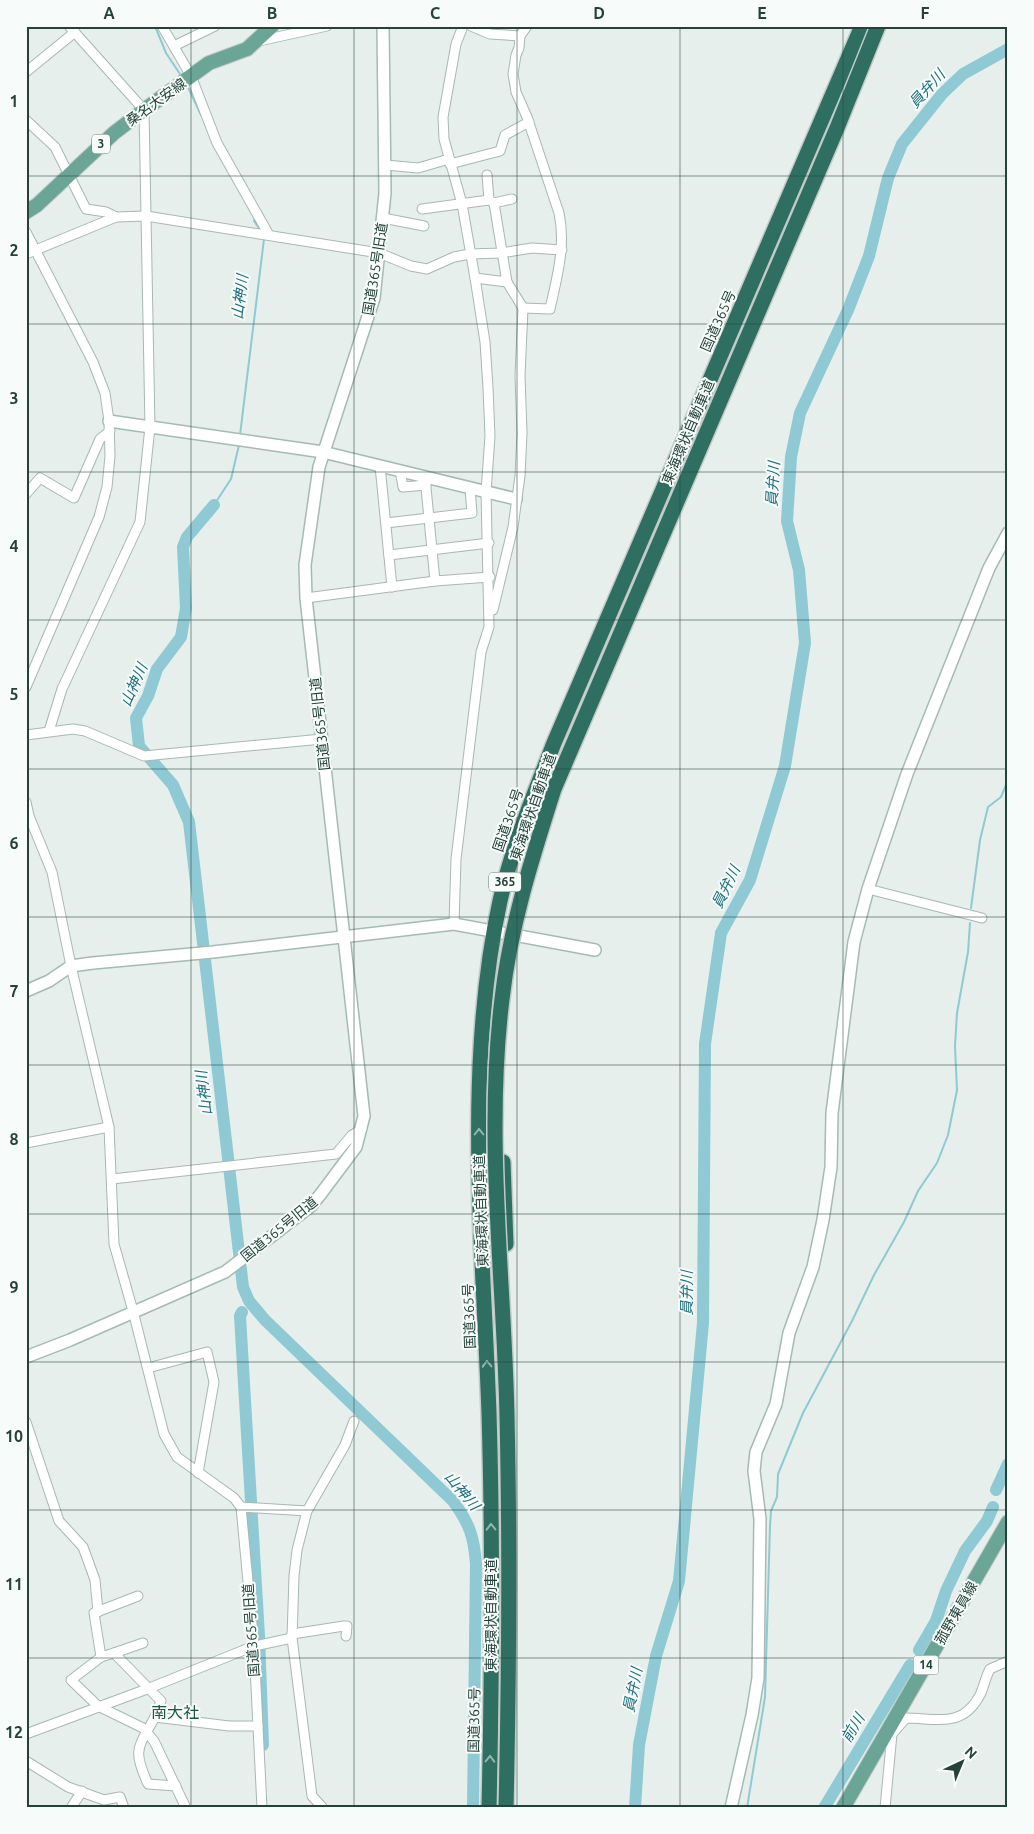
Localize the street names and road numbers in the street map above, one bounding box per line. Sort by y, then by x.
street label: 桑名大安線 [123,75,189,129]
road number: 3 [92,134,110,154]
street label: 国道365号旧道 [360,221,390,317]
street label: 国道365号 [697,288,739,354]
street label: 東海環状自動車道 [659,377,717,487]
street label: 国道365号旧道 [307,677,333,771]
street label: 東海環状自動車道 [507,751,559,863]
street label: 国道365号 [490,786,526,854]
road number: 365 [489,872,521,892]
street label: 東海環状自動車道 [471,1155,491,1267]
street label: 国道365号旧道 [238,1193,320,1265]
street label: 国道365号 [460,1283,478,1349]
street label: 東海環状自動車道 [483,1559,499,1671]
street label: 菰野東員線 [932,1579,980,1647]
street label: 国道365号旧道 [240,1583,262,1677]
road number: 14 [914,1656,938,1674]
street label: 国道365号 [465,1687,483,1753]

